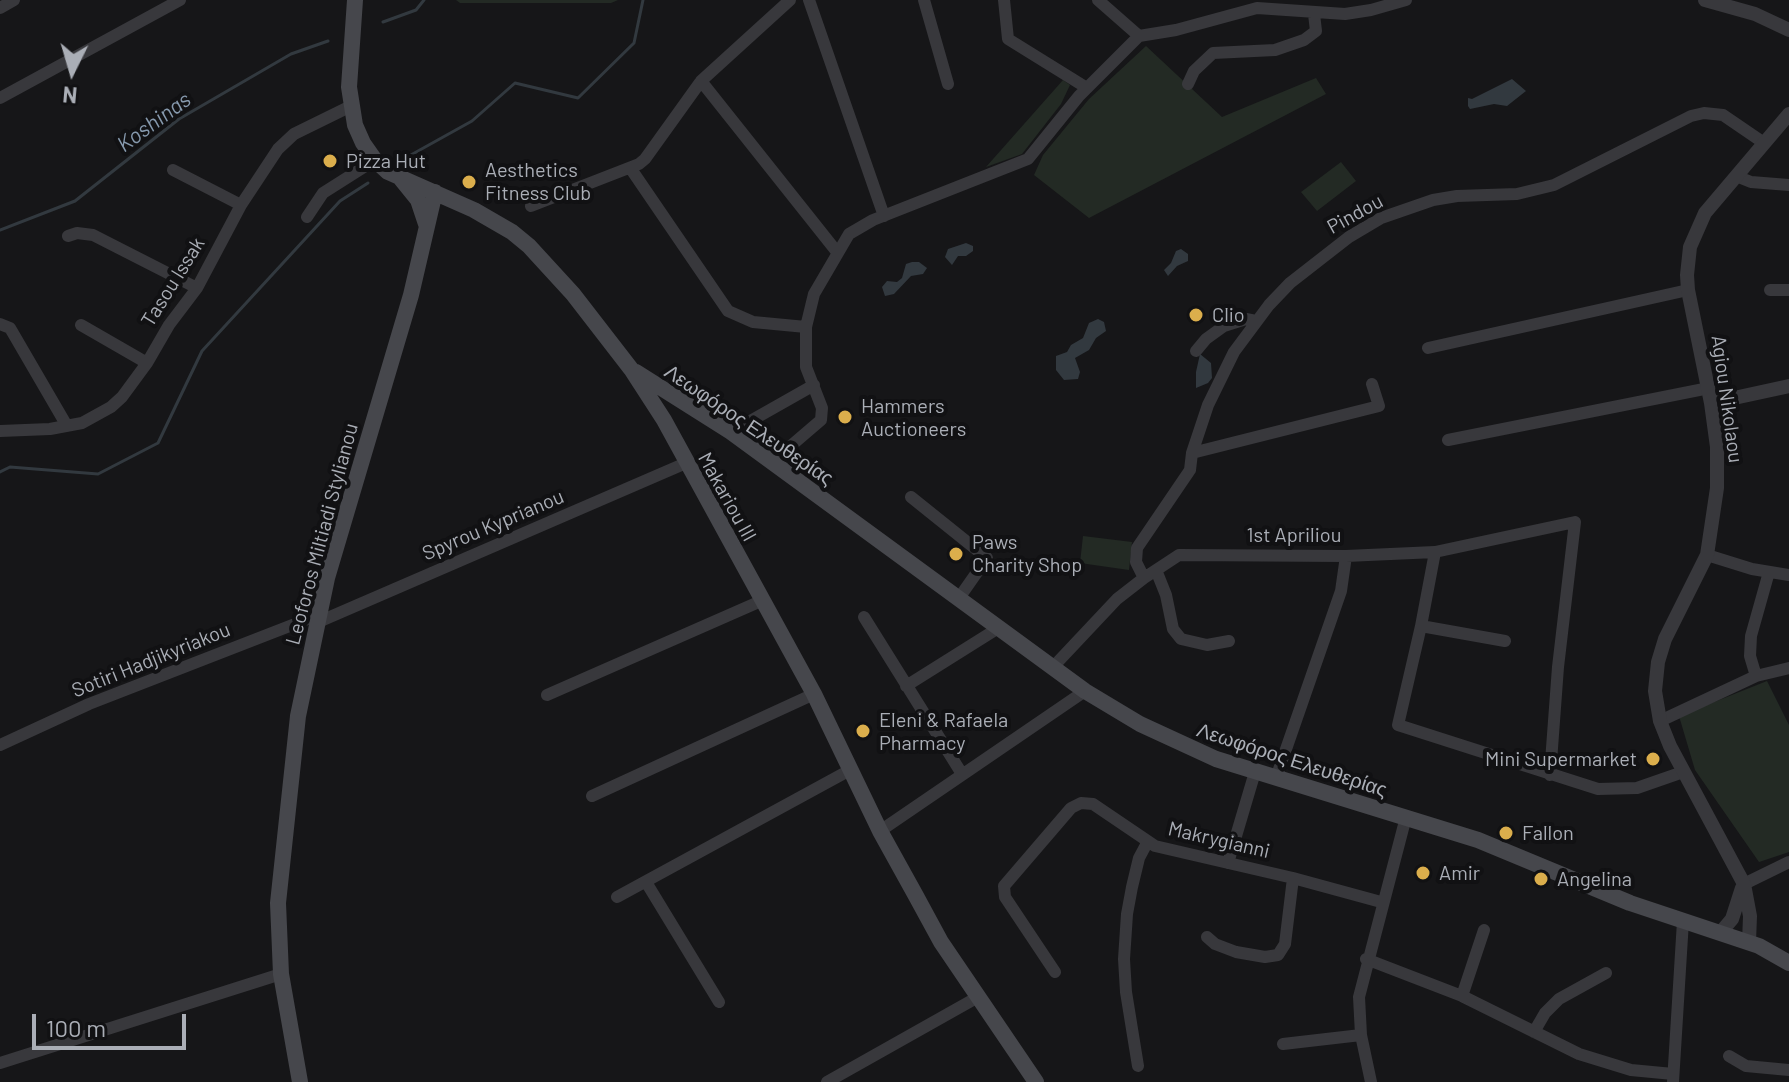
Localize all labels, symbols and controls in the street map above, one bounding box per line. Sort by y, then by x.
north arrow [32,32,112,112]
text: N [61,82,78,109]
water label: Koshinas [112,86,196,158]
place label: Pizza Hut [346,149,426,173]
marker: Pizza Hut [321,152,339,170]
place label: Aesthetics Fitness Club [485,158,591,205]
marker: Aesthetics Fitness Club [460,173,478,191]
street label: Pindou [1323,189,1387,239]
street label: Tasou Issak [136,233,210,331]
place label: Clio [1212,303,1245,327]
marker: Clio [1187,306,1205,324]
street label: Agiou Nikolaou [1706,334,1748,464]
street label: Λεωφόρος Ελευθερίας [660,360,838,490]
place label: Hammers Auctioneers [861,394,966,441]
marker: Hammers Auctioneers [836,408,854,426]
street label: Leoforos Miltiadi Stylianou [281,420,363,648]
street label: Makariou III [693,448,761,546]
street label: Spyrou Kyprianou [419,484,567,566]
street label: 1st Apriliou [1247,523,1341,547]
place label: Paws Charity Shop [972,530,1082,577]
marker: Paws Charity Shop [947,545,965,563]
street label: Sotiri Hadjikyriakou [68,617,234,703]
place label: Eleni & Rafaela Pharmacy [879,708,1008,755]
street label: Λεωφόρος Ελευθερίας [1194,718,1390,802]
marker: Eleni & Rafaela Pharmacy [854,722,872,740]
place label: Mini Supermarket [1485,747,1637,771]
marker: Mini Supermarket [1644,750,1662,768]
street label: Makrygianni [1166,817,1272,863]
place label: Fallon [1522,821,1574,845]
marker: Fallon [1497,824,1515,842]
place label: Amir [1439,861,1480,885]
marker: Amir [1414,864,1432,882]
place label: Angelina [1557,867,1632,891]
marker: Angelina [1532,870,1550,888]
scale bar [36,998,190,1048]
text: 100 m [46,1013,106,1042]

